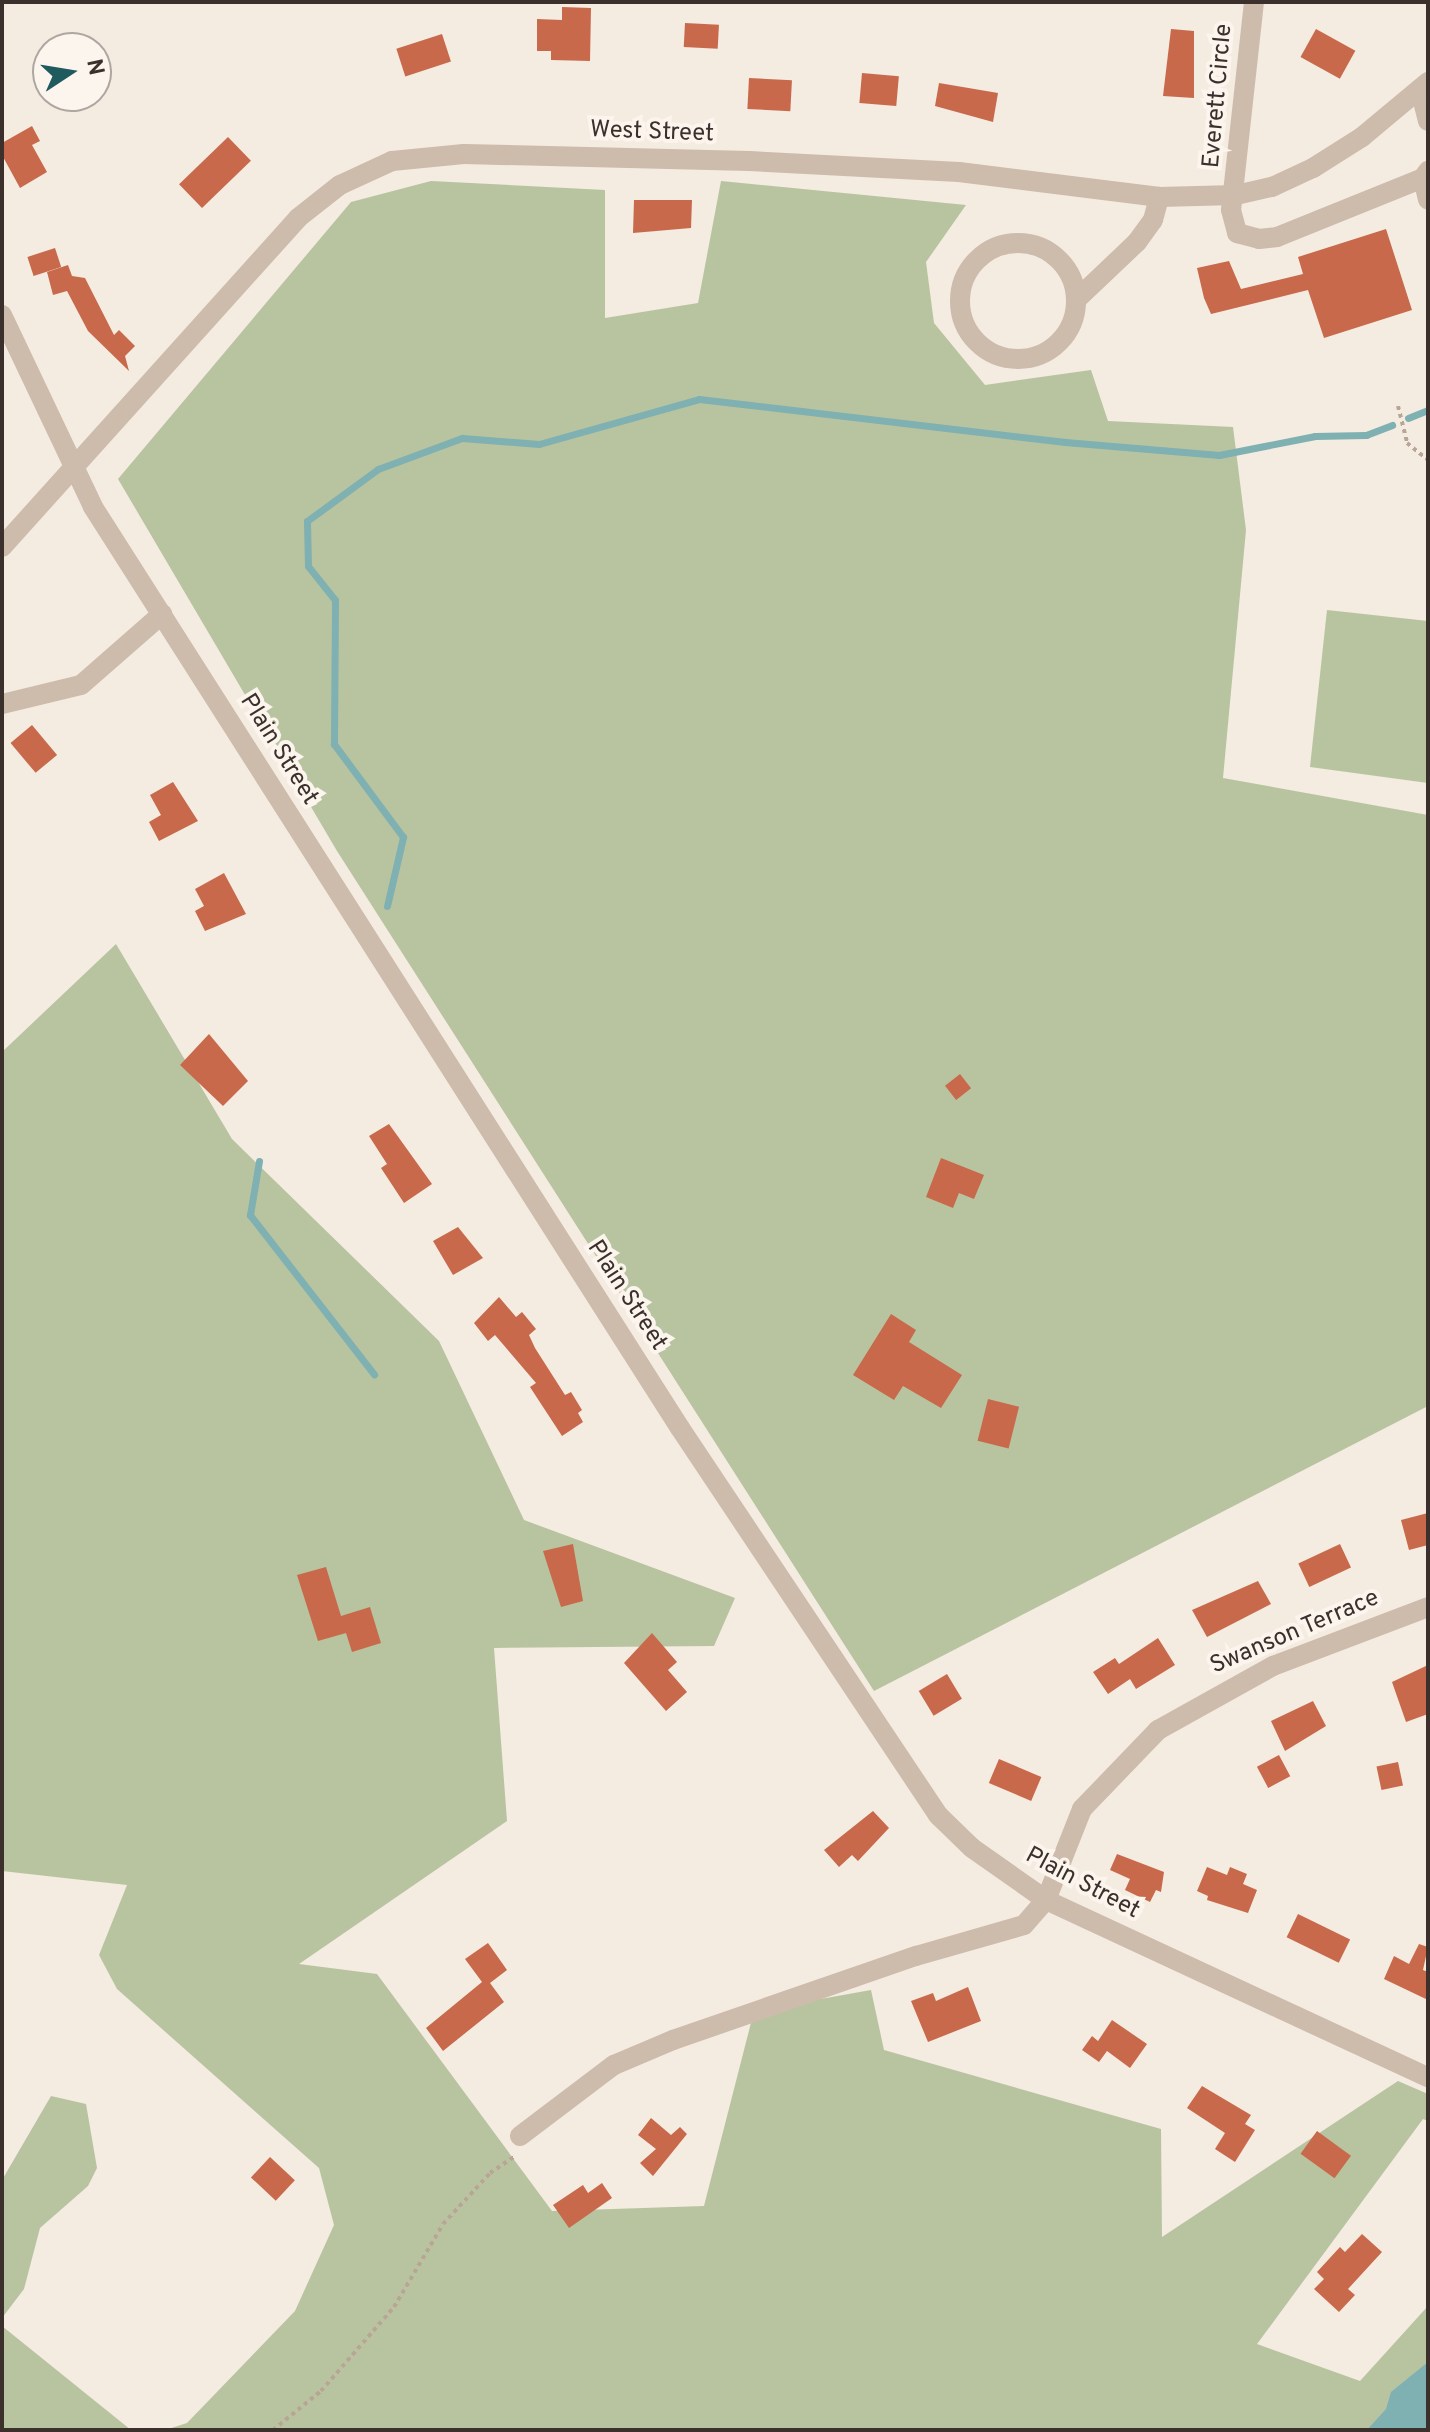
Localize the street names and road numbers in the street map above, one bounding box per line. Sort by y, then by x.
street label: Everett Circle [1198,23,1240,169]
street label: West Street [589,116,715,150]
street label: Plain Street [233,689,323,811]
street label: Plain Street [580,1236,672,1356]
street label: Swanson Terrace [1206,1584,1384,1682]
street label: Plain Street [1020,1842,1144,1926]

